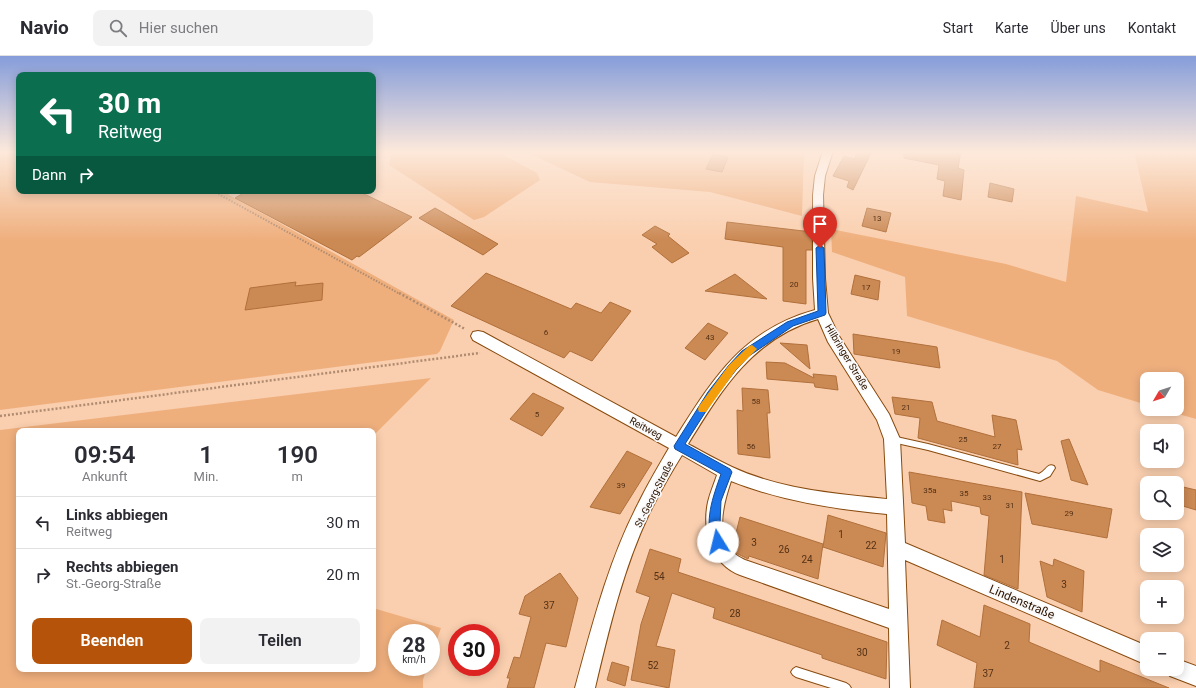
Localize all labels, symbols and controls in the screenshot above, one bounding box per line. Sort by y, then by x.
search box [93,10,373,46]
text: Navio [20,16,69,39]
icon: search [107,17,129,39]
text: Hier suchen [139,19,218,37]
text: Start [943,20,973,36]
text: Karte [995,20,1029,36]
text: Über uns [1051,20,1106,36]
text: Kontakt [1128,20,1176,36]
text: 30 m [98,87,161,120]
icon: left [32,88,84,140]
text: Reitweg [98,121,162,142]
icon: right [75,164,97,186]
text: Dann [32,166,67,184]
pin [803,207,837,248]
icon: arrive [809,213,831,235]
house number: 13 [873,214,882,223]
house number: 20 [790,280,799,289]
house number: 17 [862,283,871,292]
street label: Hilbringer Straße [823,322,871,392]
house number: 6 [544,328,549,337]
house number: 43 [706,333,715,342]
house number: 19 [892,347,901,356]
north arrow [1140,372,1184,416]
map controls [1140,372,1184,676]
house number: 58 [752,397,761,406]
house number: 21 [902,403,911,412]
house number: 5 [535,410,540,419]
street label: Reitweg [628,415,664,441]
button: sound [1140,424,1184,468]
house number: 25 [959,435,968,444]
text: 09:54 [74,441,135,469]
text: 1 [199,441,213,469]
text: 190 [277,441,318,469]
house number: 56 [747,442,756,451]
house number: 27 [993,442,1002,451]
street label: St.-Georg-Straße [632,459,676,529]
text: Ankunft [82,469,127,484]
text: Min. [194,469,219,484]
text: m [292,469,303,484]
button: search [1140,476,1184,520]
house number: 39 [617,481,626,490]
house number: 35a [923,486,937,495]
house number: 35 [960,489,969,498]
house number: 33 [983,493,992,502]
house number: 31 [1006,501,1015,510]
text: Links abbiegen [66,506,168,524]
house number: 29 [1065,509,1074,518]
icon: left [32,512,54,534]
text: 30 m [326,514,360,532]
position arrow [697,521,739,563]
text: Reitweg [66,524,112,539]
button: layers [1140,528,1184,572]
house number: 1 [838,529,844,540]
house number: 3 [751,537,757,548]
house number: 22 [865,540,877,551]
house number: 26 [778,544,790,555]
house number: 24 [801,554,813,565]
house number: 1 [999,554,1005,565]
text: Rechts abbiegen [66,558,179,576]
icon: right [32,564,54,586]
text: 20 m [326,566,360,584]
house number: 54 [653,571,665,582]
text: St.-Georg-Straße [66,576,161,591]
house number: 3 [1061,579,1067,590]
button: + [1140,580,1184,624]
street label: Lindenstraße [987,582,1057,622]
house number: 37 [543,600,555,611]
house number: 28 [729,608,741,619]
button: Beenden [32,618,192,664]
button: Teilen [200,618,360,664]
speed limit sign: 30 [448,624,500,676]
button: − [1140,632,1184,676]
text: 28 [403,633,425,657]
house number: 2 [1004,640,1010,651]
house number: 30 [856,647,868,658]
text: km/h [402,654,426,665]
house number: 52 [647,660,659,671]
house number: 37 [982,668,994,679]

